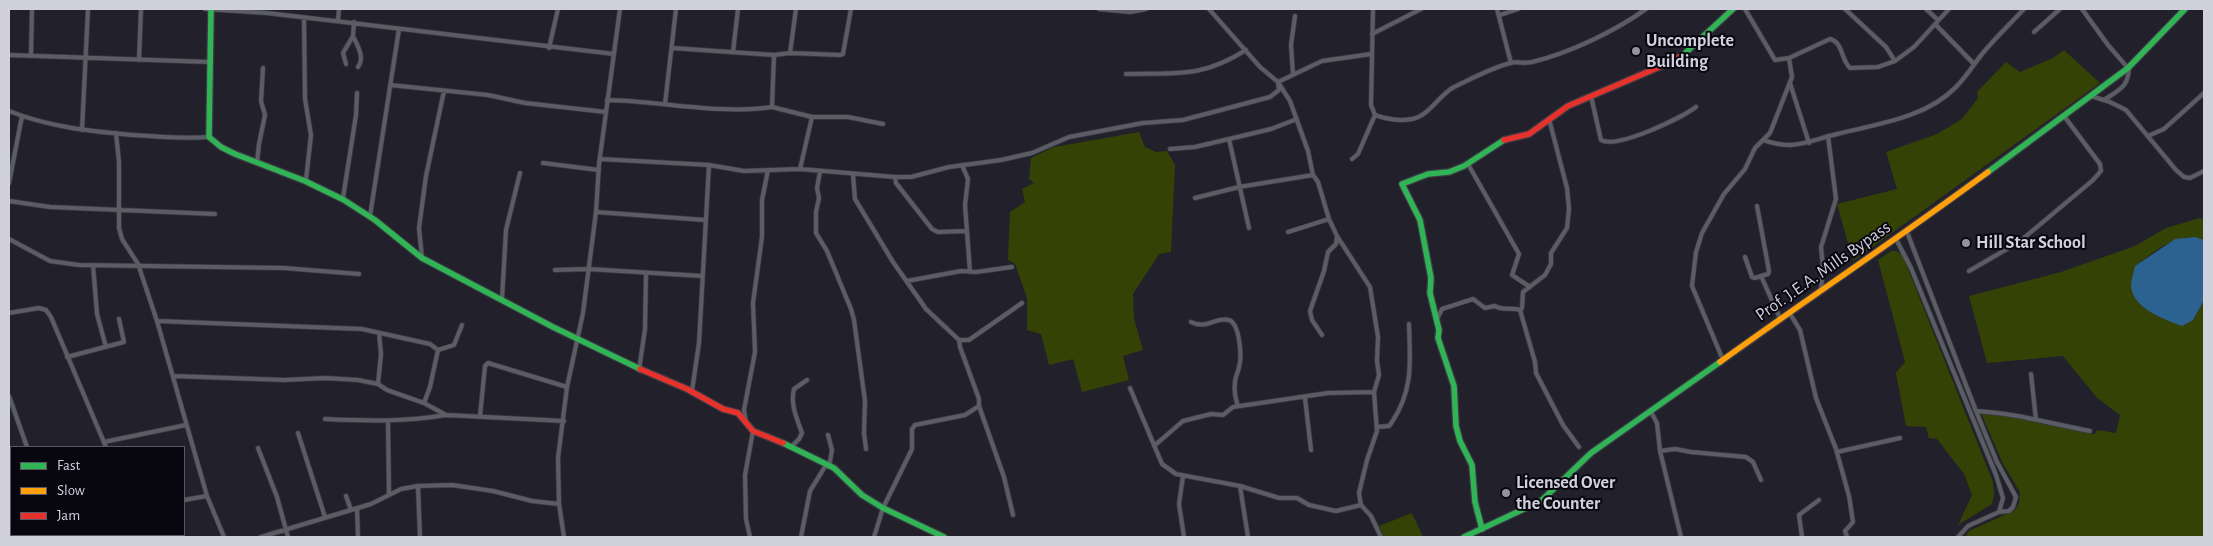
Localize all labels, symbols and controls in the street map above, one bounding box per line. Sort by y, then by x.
place label: Uncomplete Building [1646,30,1734,72]
marker: Uncomplete Building [1630,45,1642,57]
street label: Prof. J.E.A. Mills Bypass [1751,216,1895,326]
place label: Hill Star School [1976,232,2086,254]
marker: Hill Star School [1960,237,1972,249]
legend [10,446,185,536]
text: Fast [57,458,80,473]
place label: Licensed Over the Counter [1516,472,1615,514]
text: Slow [57,483,85,498]
marker: Licensed Over the Counter [1500,487,1512,499]
text: Jam [57,508,80,523]

